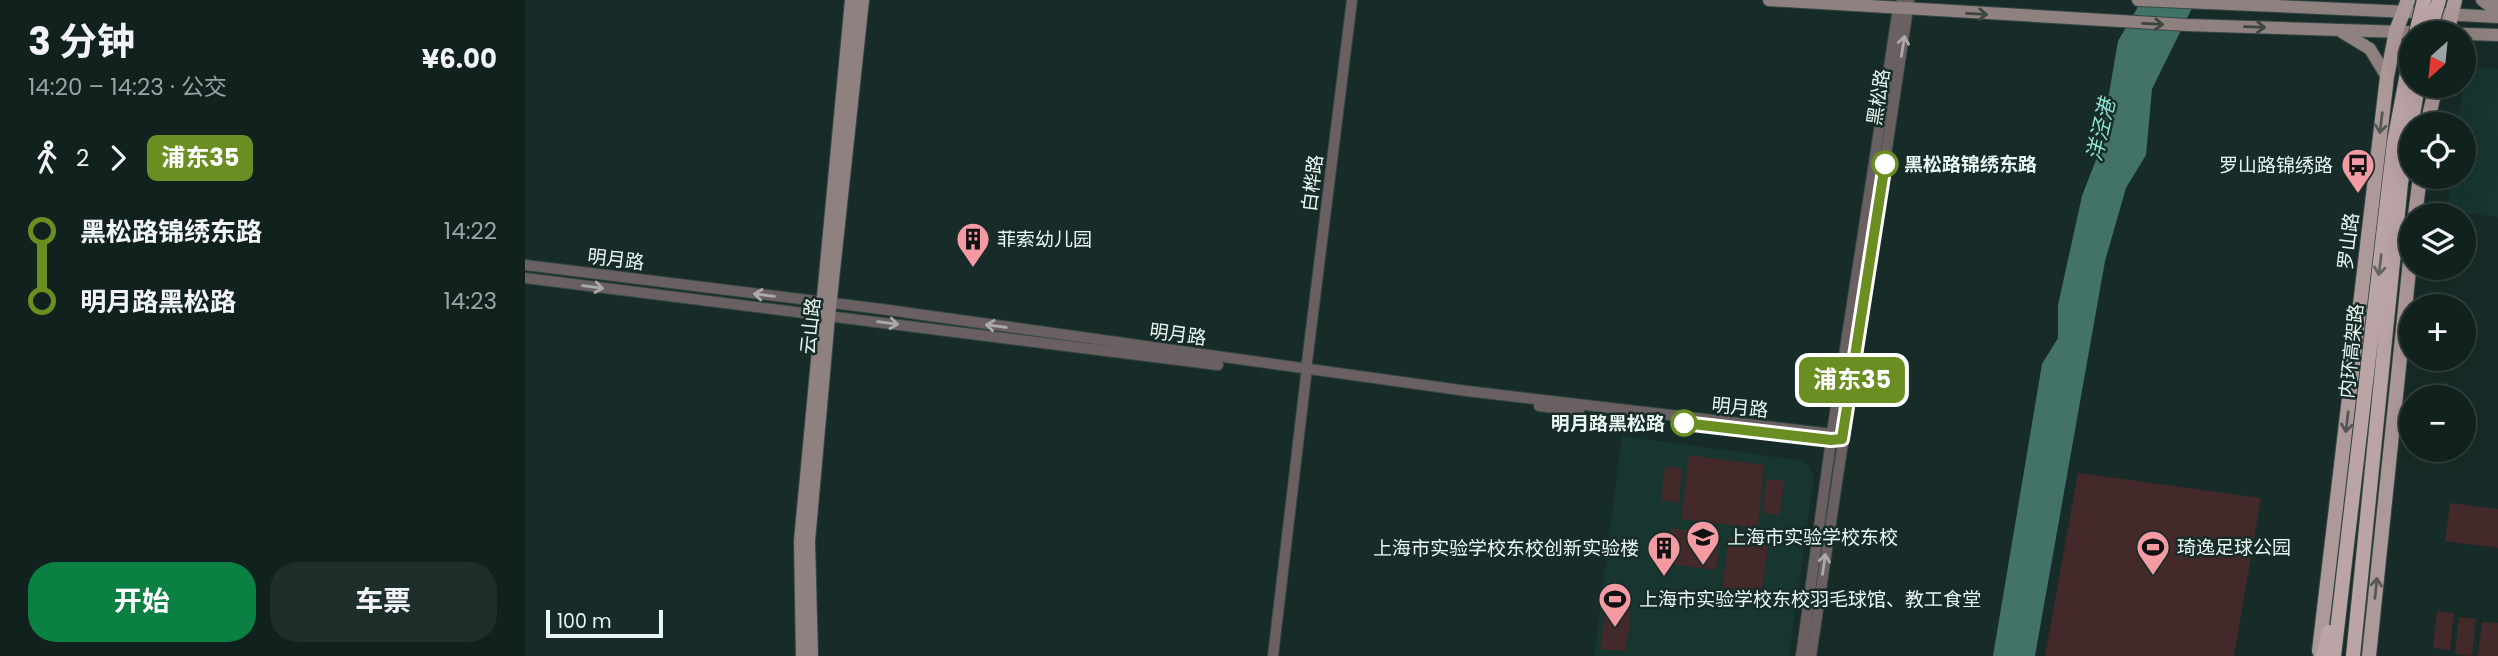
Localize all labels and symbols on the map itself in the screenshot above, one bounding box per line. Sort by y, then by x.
one-way arrow [1965,7,1988,20]
one-way arrow [2142,17,2165,30]
one-way arrow [2243,21,2266,34]
north arrow [2399,21,2476,98]
one-way arrow [1897,35,1910,57]
street label: 黑松路 [1861,67,1896,127]
water label: 洋泾港 [2079,93,2122,164]
one-way arrow [2375,111,2388,133]
bus stop icon: 罗山路锦绣路 [2339,146,2377,195]
marker: 黑松路锦绣东路 [1872,151,1898,177]
place label: 黑松路锦绣东路 [1904,151,2037,178]
place label: 罗山路锦绣路 [2219,152,2333,179]
street label: 白桦路 [1296,153,1329,213]
street label: 罗山路 [2332,211,2365,271]
building icon: 菲索幼儿园 [954,220,992,269]
place label: 菲索幼儿园 [997,226,1092,253]
street label: 明月路 [586,243,646,276]
one-way arrow [2373,253,2386,276]
one-way arrow [581,280,604,293]
one-way arrow [753,289,776,302]
street label: 云山路 [794,296,827,356]
street label: 内环高架路 [2333,302,2370,400]
one-way arrow [876,317,899,330]
street label: 明月路 [1148,317,1208,352]
one-way arrow [985,319,1008,332]
line badge: 浦东35 [1803,357,1901,403]
street label: 明月路 [1710,391,1770,424]
place label: 明月路黑松路 [1551,410,1665,437]
marker: 明月路黑松路 [1671,410,1697,436]
one-way arrow [2340,410,2353,432]
school or university icon: 上海市实验学校东校 [1684,518,1722,567]
place label: 上海市实验学校东校 [1727,524,1898,551]
sports icon: 琦逸足球公园 [2134,528,2172,577]
building icon: 上海市实验学校东校创新实验楼 [1645,529,1683,578]
place label: 琦逸足球公园 [2177,534,2291,561]
place label: 上海市实验学校东校创新实验楼 [1373,535,1639,562]
one-way arrow [1818,553,1831,576]
one-way arrow [2370,577,2383,600]
sports icon: 上海市实验学校东校羽毛球馆、教工食堂 [1596,580,1634,629]
place label: 上海市实验学校东校羽毛球馆、教工食堂 [1639,586,1981,613]
scale bar [546,607,663,639]

